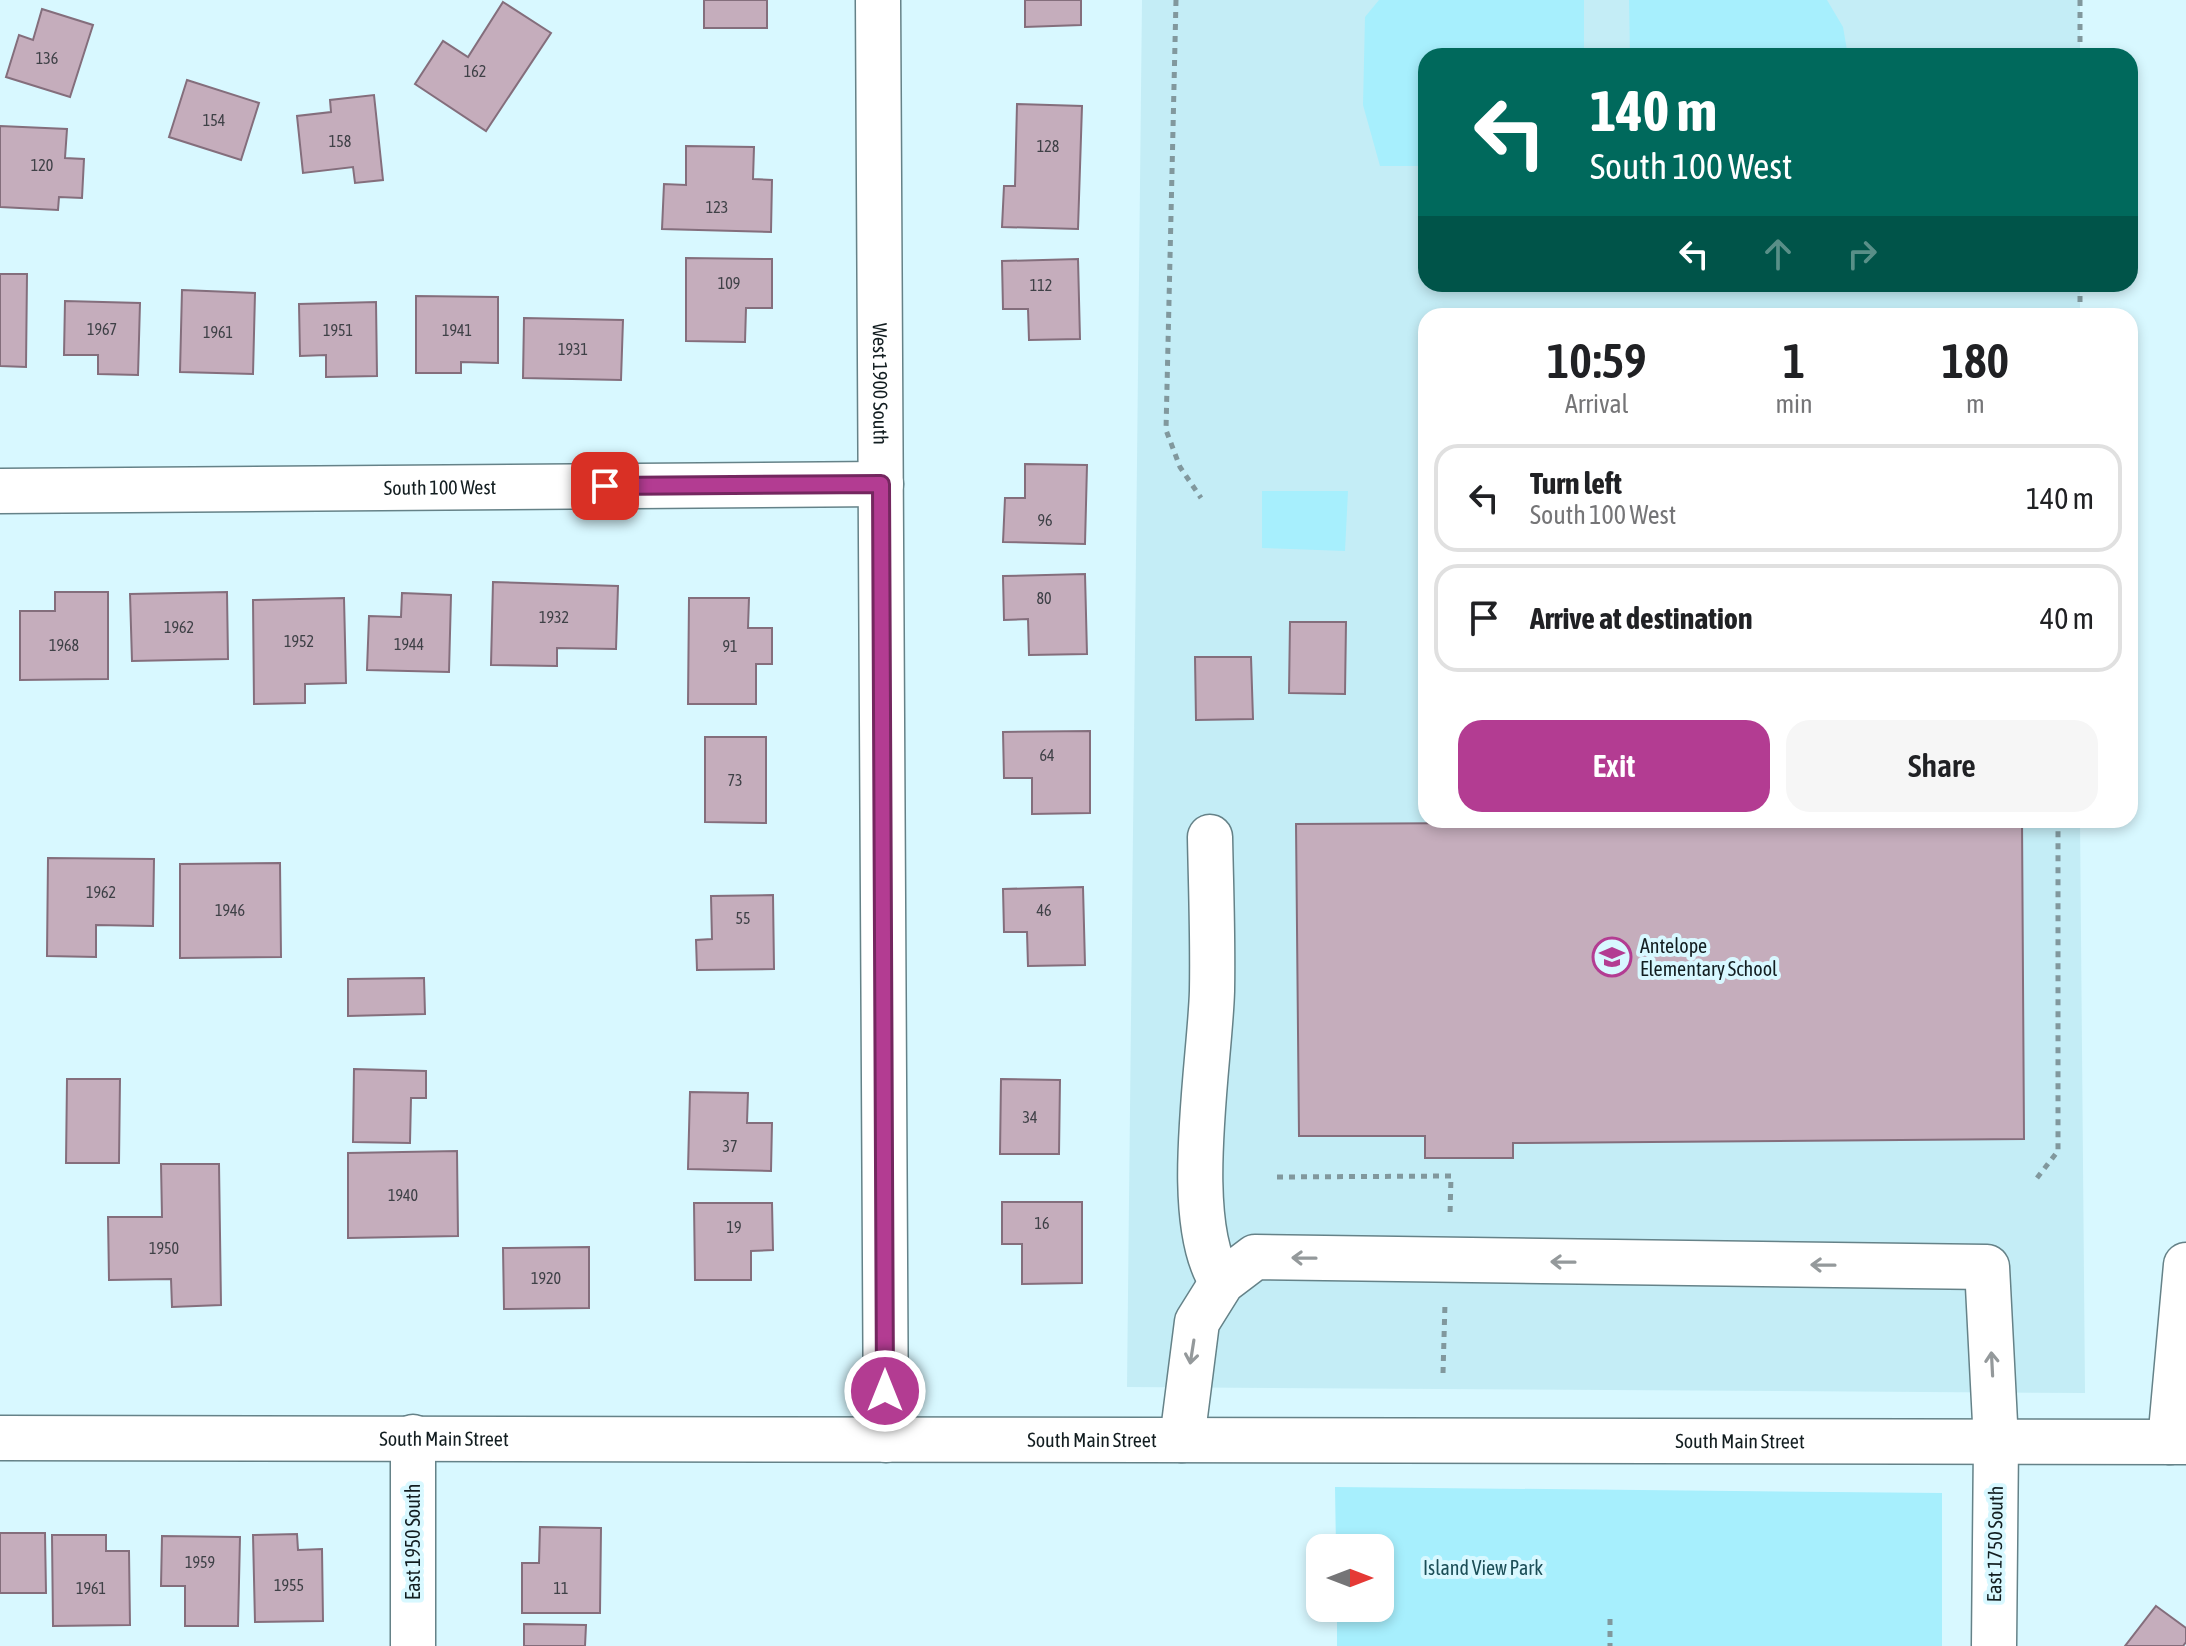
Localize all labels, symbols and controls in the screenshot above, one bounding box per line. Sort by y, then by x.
house number: 136 [36,49,58,67]
house number: 162 [464,62,486,80]
text: 140 m [1590,79,1717,143]
icon: left [1458,80,1562,184]
house number: 154 [203,111,225,129]
house number: 158 [329,132,351,150]
house number: 128 [1037,137,1059,155]
text: South 100 West [1590,145,1792,187]
house number: 120 [31,156,53,174]
house number: 123 [706,198,728,216]
icon: left [1672,232,1716,276]
icon: ahead [1756,232,1800,276]
icon: right [1840,232,1884,276]
house number: 109 [718,274,740,292]
house number: 112 [1030,276,1052,294]
house number: 1967 [87,320,117,338]
house number: 1951 [323,321,353,339]
house number: 1941 [442,321,472,339]
house number: 1961 [203,323,233,341]
street label: West 1900 South [869,323,892,445]
text: 10:59 [1547,333,1647,388]
text: 1 [1783,333,1805,388]
text: 180 [1942,333,2009,388]
house number: 1931 [558,340,588,358]
text: Arrival [1565,389,1628,419]
text: min [1775,389,1813,419]
text: m [1966,389,1985,419]
pin [571,452,639,520]
icon: arrive [583,464,627,508]
text: Turn left [1530,466,1622,500]
street label: South 100 West [384,475,497,499]
icon: left [1462,476,1506,520]
text: 140 m [2026,481,2094,515]
text: South 100 West [1530,500,1676,530]
house number: 96 [1037,511,1053,529]
house number: 80 [1036,589,1052,607]
icon: arrive [1462,596,1506,640]
text: Arrive at destination [1530,601,1752,635]
text: 40 m [2040,601,2094,635]
house number: 1932 [539,608,569,626]
house number: 1962 [164,618,194,636]
house number: 1952 [284,632,314,650]
house number: 1944 [394,635,424,653]
house number: 1968 [49,636,79,654]
house number: 91 [722,637,738,655]
button: Exit [1458,720,1770,812]
button: Share [1786,720,2098,812]
house number: 64 [1039,746,1055,764]
house number: 73 [727,771,743,789]
house number: 1962 [86,883,116,901]
house number: 1946 [215,901,245,919]
house number: 46 [1036,901,1052,919]
house number: 55 [735,909,751,927]
place label: Antelope Elementary School [1640,934,1778,980]
school or university icon: Antelope Elementary School [1591,936,1633,978]
house number: 34 [1022,1108,1038,1126]
house number: 37 [722,1137,738,1155]
house number: 1940 [388,1186,418,1204]
house number: 16 [1034,1214,1050,1232]
house number: 19 [726,1218,742,1236]
house number: 1950 [149,1239,179,1257]
one-way arrow [1291,1250,1318,1266]
one-way arrow [1550,1254,1577,1270]
one-way arrow [1810,1257,1837,1273]
house number: 1920 [531,1269,561,1287]
one-way arrow [1184,1339,1199,1364]
position arrow [843,1349,927,1433]
one-way arrow [1984,1351,1999,1378]
street label: South Main Street [379,1427,509,1450]
street label: South Main Street [1027,1428,1157,1451]
street label: South Main Street [1675,1429,1805,1452]
street label: East 1950 South [401,1484,424,1600]
street label: East 1750 South [1982,1485,2007,1603]
north arrow [1306,1534,1394,1622]
map controls [1306,1534,1394,1622]
house number: 1959 [185,1553,215,1571]
park label: Island View Park [1423,1556,1543,1579]
house number: 1955 [274,1576,304,1594]
house number: 1961 [76,1579,106,1597]
house number: 11 [553,1579,569,1597]

